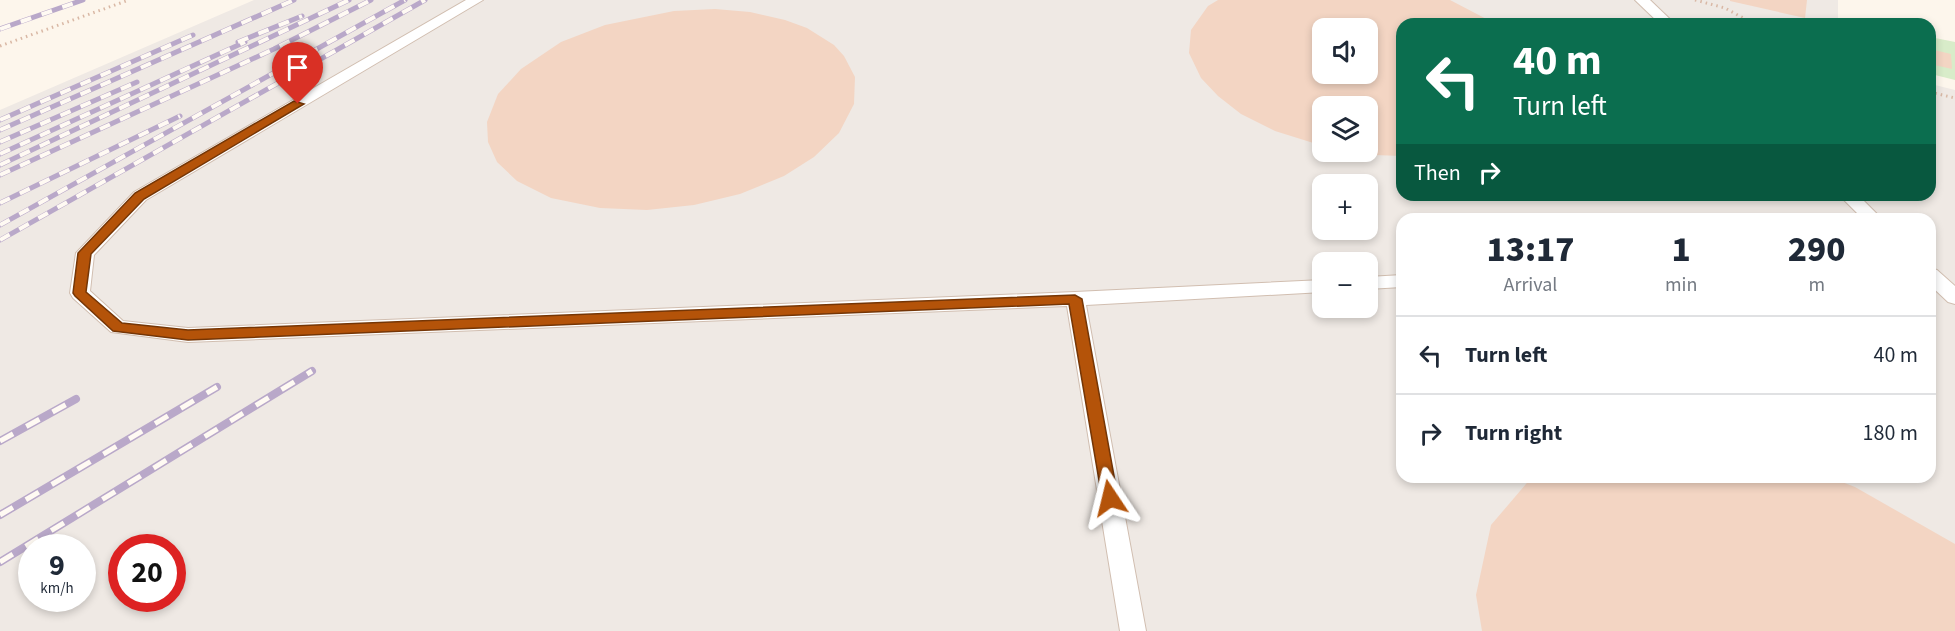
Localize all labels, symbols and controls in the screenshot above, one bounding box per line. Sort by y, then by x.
map controls [1312,18,1378,318]
button: sound [1312,18,1378,84]
text: 40 m [1513,31,1602,91]
pin [272,42,323,104]
icon: left [1414,42,1492,120]
icon: arrive [281,51,314,84]
text: Turn left [1513,87,1607,126]
button: layers [1312,96,1378,162]
icon: right [1473,156,1506,189]
text: Then [1414,157,1461,189]
button: + [1312,174,1378,240]
text: 13:17 [1486,224,1575,275]
text: 1 [1672,224,1691,275]
text: 290 [1788,224,1846,275]
button: − [1312,252,1378,318]
text: Arrival [1504,271,1557,299]
text: min [1665,271,1697,299]
text: m [1808,271,1825,299]
icon: left [1414,339,1447,372]
text: Turn left [1465,339,1547,371]
text: 40 m [1873,339,1918,371]
icon: right [1414,417,1447,450]
text: Turn right [1465,417,1562,449]
text: 180 m [1863,417,1918,449]
position arrow [1078,466,1142,530]
speed limit sign: 20 [108,534,186,612]
text: 9 [49,544,65,587]
text: km/h [40,578,74,599]

